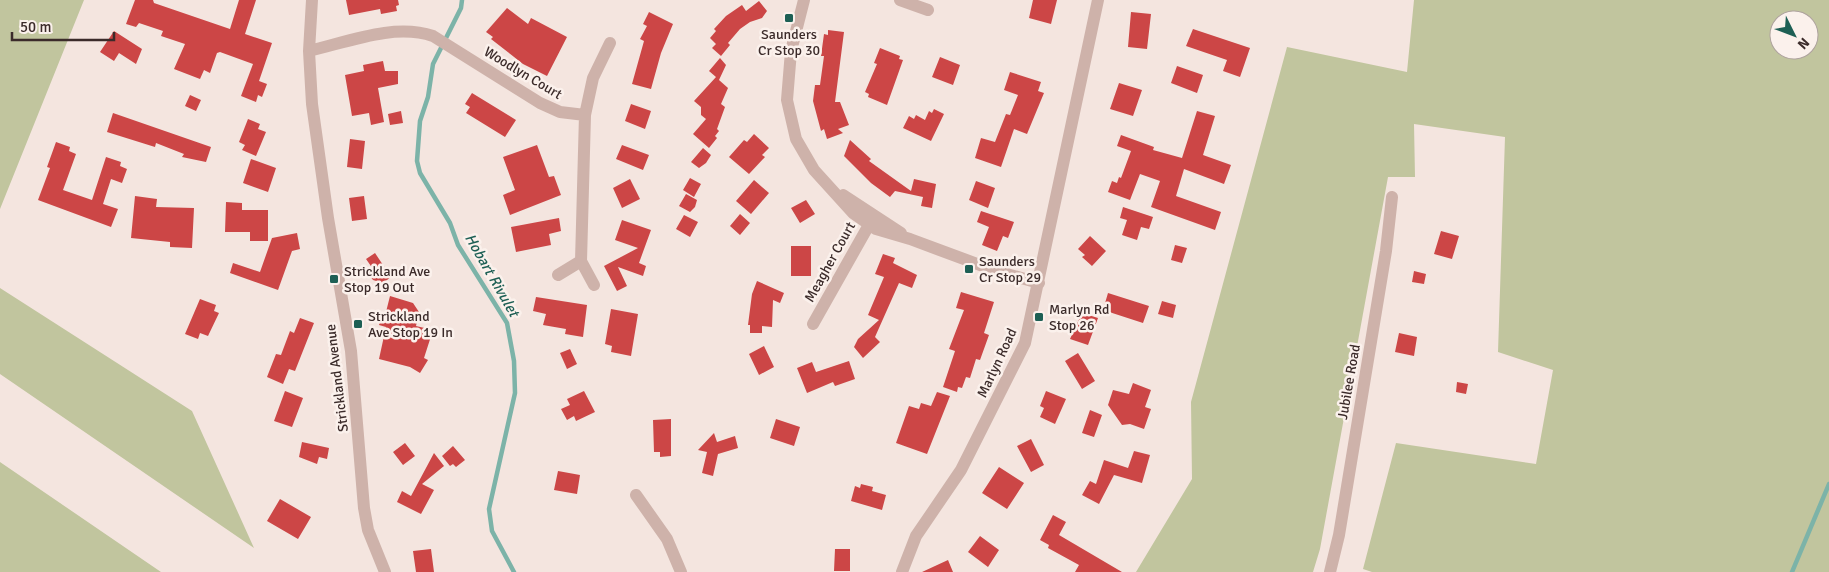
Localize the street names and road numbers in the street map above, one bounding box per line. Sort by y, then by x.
street label: Woodlyn Court [481,43,565,103]
street label: Meagher Court [801,219,859,305]
street label: Strickland Avenue [322,323,352,433]
street label: Marlyn Road [974,326,1020,400]
street label: Jubilee Road [1334,343,1364,421]

